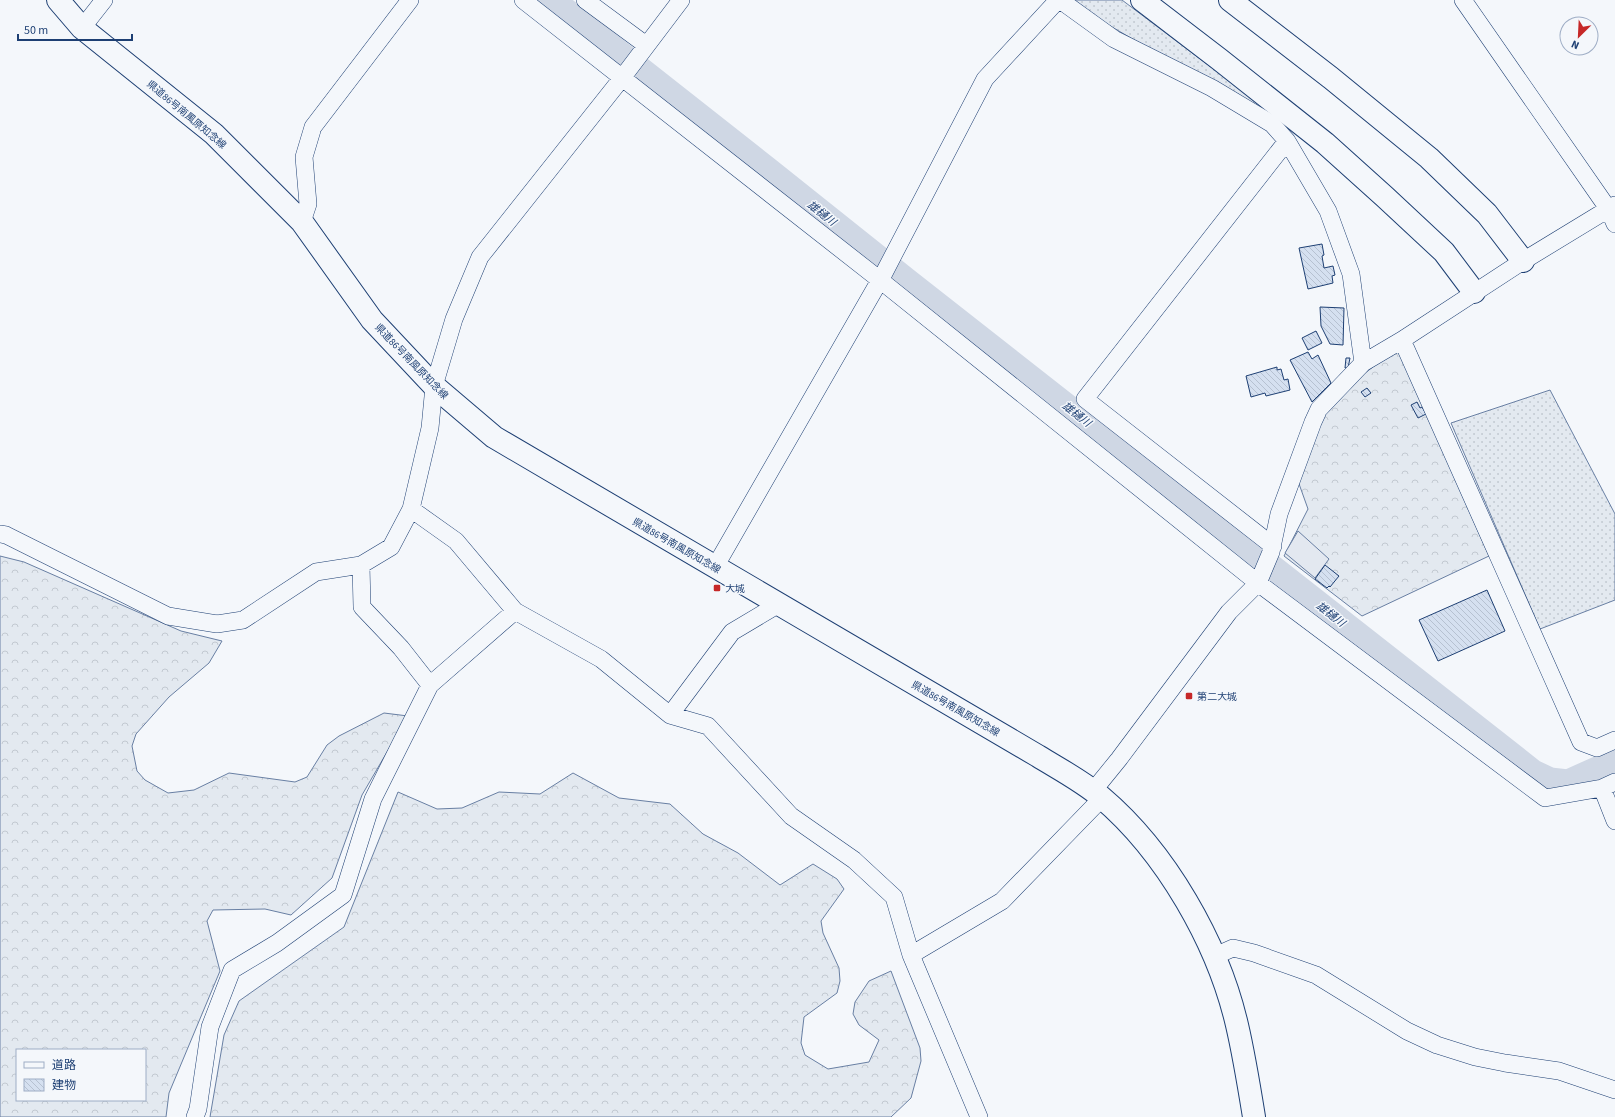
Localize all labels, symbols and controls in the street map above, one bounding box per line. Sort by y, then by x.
scale bar [18,16,132,42]
north arrow [1559,16,1599,56]
text: 50 m [24,22,48,39]
text: N [1569,36,1582,53]
street label: 県道86号南風原知念線 [144,77,229,152]
water label: 雄樋川 [804,197,840,230]
street label: 県道86号南風原知念線 [372,321,451,403]
water label: 雄樋川 [1059,398,1095,431]
street label: 県道86号南風原知念線 [630,515,723,577]
place label: 大城 [725,582,745,596]
marker: 大城 [712,583,722,593]
water label: 雄樋川 [1313,598,1349,631]
street label: 県道86号南風原知念線 [909,678,1002,740]
place label: 第二大城 [1197,690,1237,704]
marker: 第二大城 [1184,691,1194,701]
legend [16,1049,146,1101]
text: 道路 [52,1057,76,1074]
text: 建物 [52,1077,76,1094]

